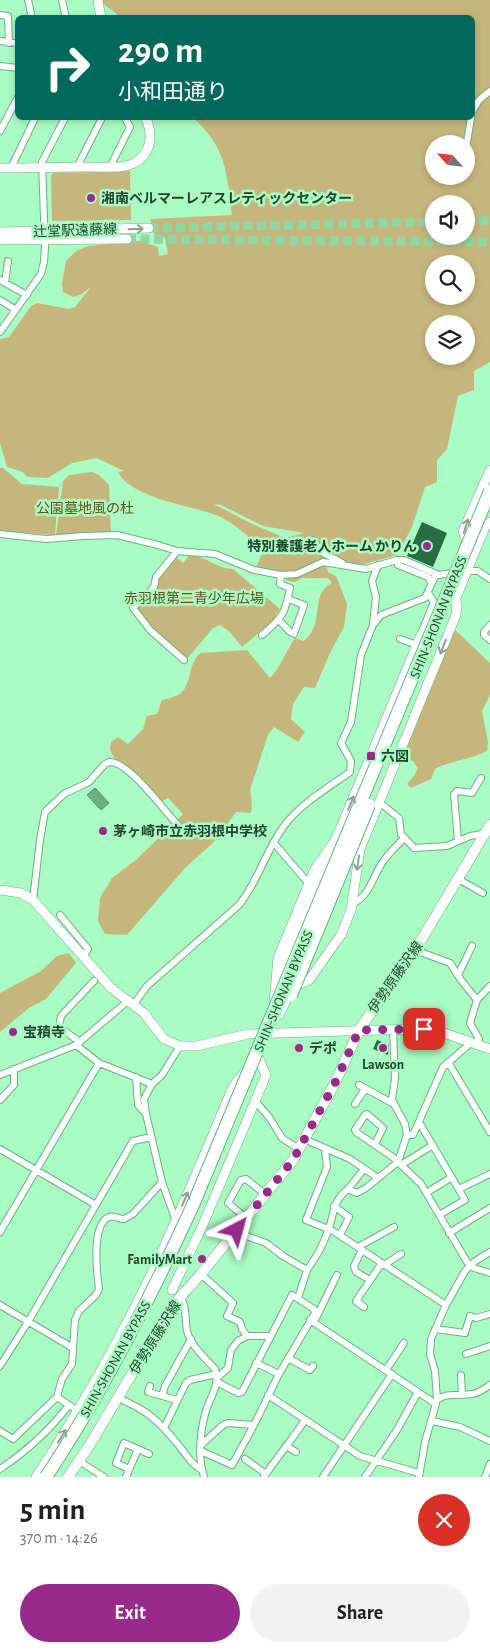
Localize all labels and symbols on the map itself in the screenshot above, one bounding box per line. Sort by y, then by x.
north arrow [425,135,475,185]
place label: 湘南ベルマーレアスレティックセンター [101,191,352,206]
marker: 湘南ベルマーレアスレティックセンター [85,192,97,204]
street label: 辻堂駅遠藤線 [33,222,117,239]
one-way arrow [128,224,144,233]
park label: 公園墓地風の杜 [36,501,134,516]
one-way arrow [462,519,471,534]
place label: 特別養護老人ホーム かりん [247,539,417,554]
marker: 特別養護老人ホーム かりん [421,540,433,552]
street label: SHIN-SHONAN BYPASS [408,554,470,681]
park label: 赤羽根第二青少年広場 [124,590,264,606]
one-way arrow [438,639,447,654]
place label: 六図 [381,749,409,764]
marker: 六図 [365,750,377,762]
one-way arrow [347,796,357,811]
place label: 茅ヶ崎市立赤羽根中学校 [113,824,267,839]
marker: 茅ヶ崎市立赤羽根中学校 [97,825,109,837]
one-way arrow [353,855,363,871]
street label: SHIN-SHONAN BYPASS [252,929,316,1054]
street label: 伊勢原藤沢線 [365,939,426,1016]
pin [403,1008,445,1050]
place label: 宝積寺 [23,1025,65,1040]
marker: 宝積寺 [7,1026,19,1038]
place label: デポ [309,1040,337,1056]
marker: デポ [293,1042,305,1054]
marker: Lawson [377,1042,389,1054]
place label: Lawson [362,1058,404,1072]
one-way arrow [181,1192,191,1207]
position arrow [210,1203,262,1255]
place label: FamilyMart [127,1253,192,1267]
marker: FamilyMart [196,1253,208,1265]
street label: 伊勢原藤沢線 [127,1298,184,1377]
street label: SHIN-SHONAN BYPASS [78,1299,154,1420]
one-way arrow [57,1429,67,1443]

